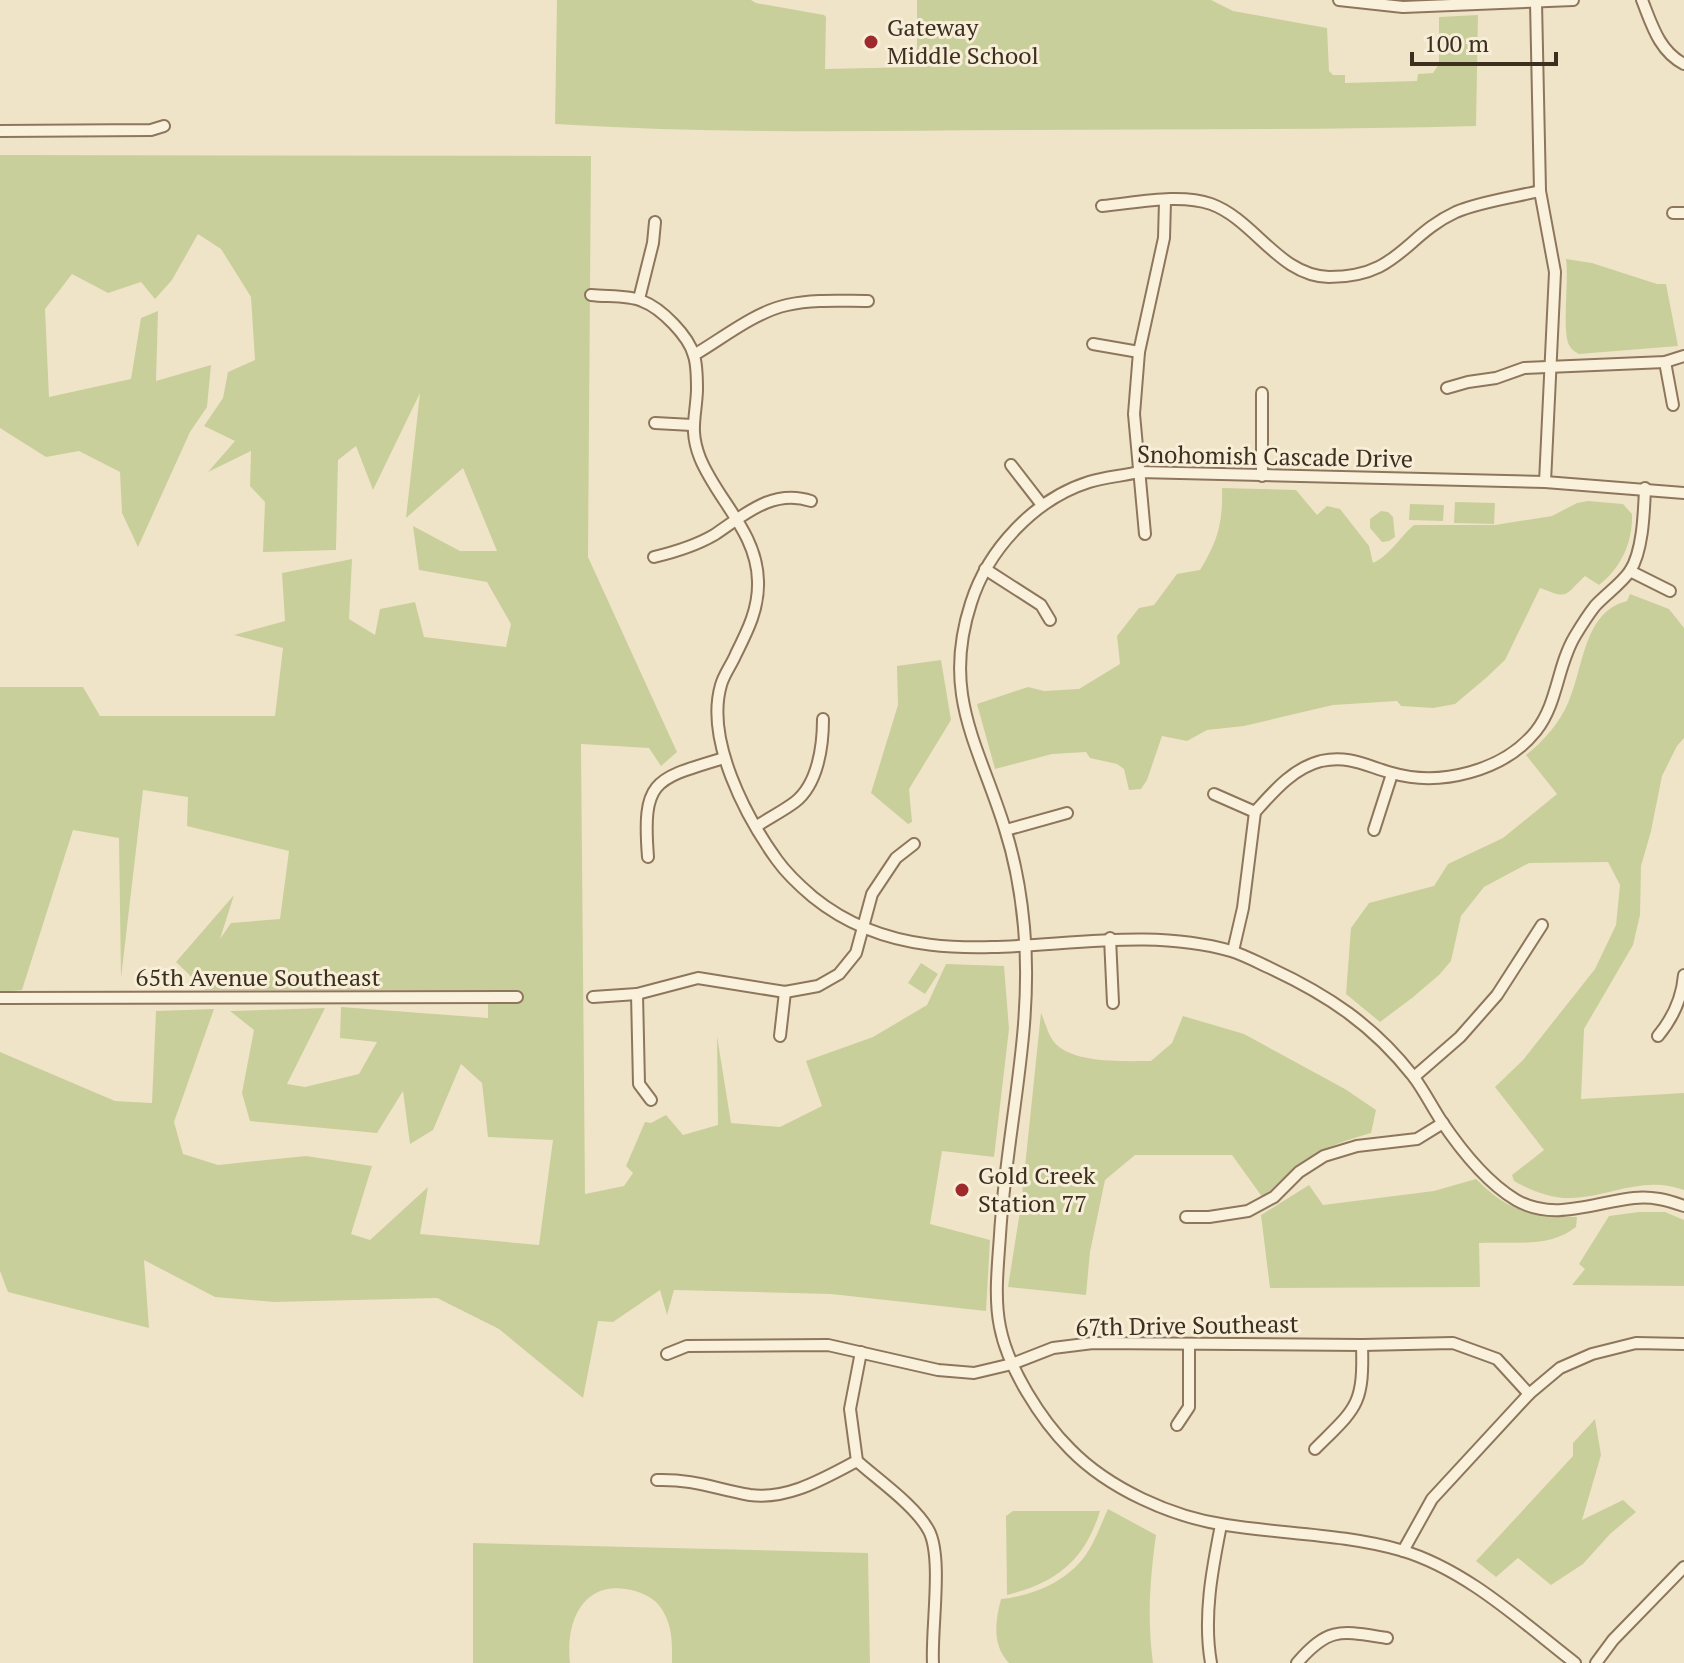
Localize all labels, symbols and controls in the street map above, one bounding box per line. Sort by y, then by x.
place label: Gateway Middle School [887,11,1039,71]
scale bar [1412,16,1556,66]
text: 100 m [1424,27,1489,59]
marker: Gateway Middle School [862,33,880,51]
street label: Snohomish Cascade Drive [1137,438,1413,474]
street label: 65th Avenue Southeast [136,961,380,993]
place label: Gold Creek Station 77 [978,1159,1096,1219]
marker: Gold Creek Station 77 [953,1181,971,1199]
street label: 67th Drive Southeast [1075,1307,1299,1343]

